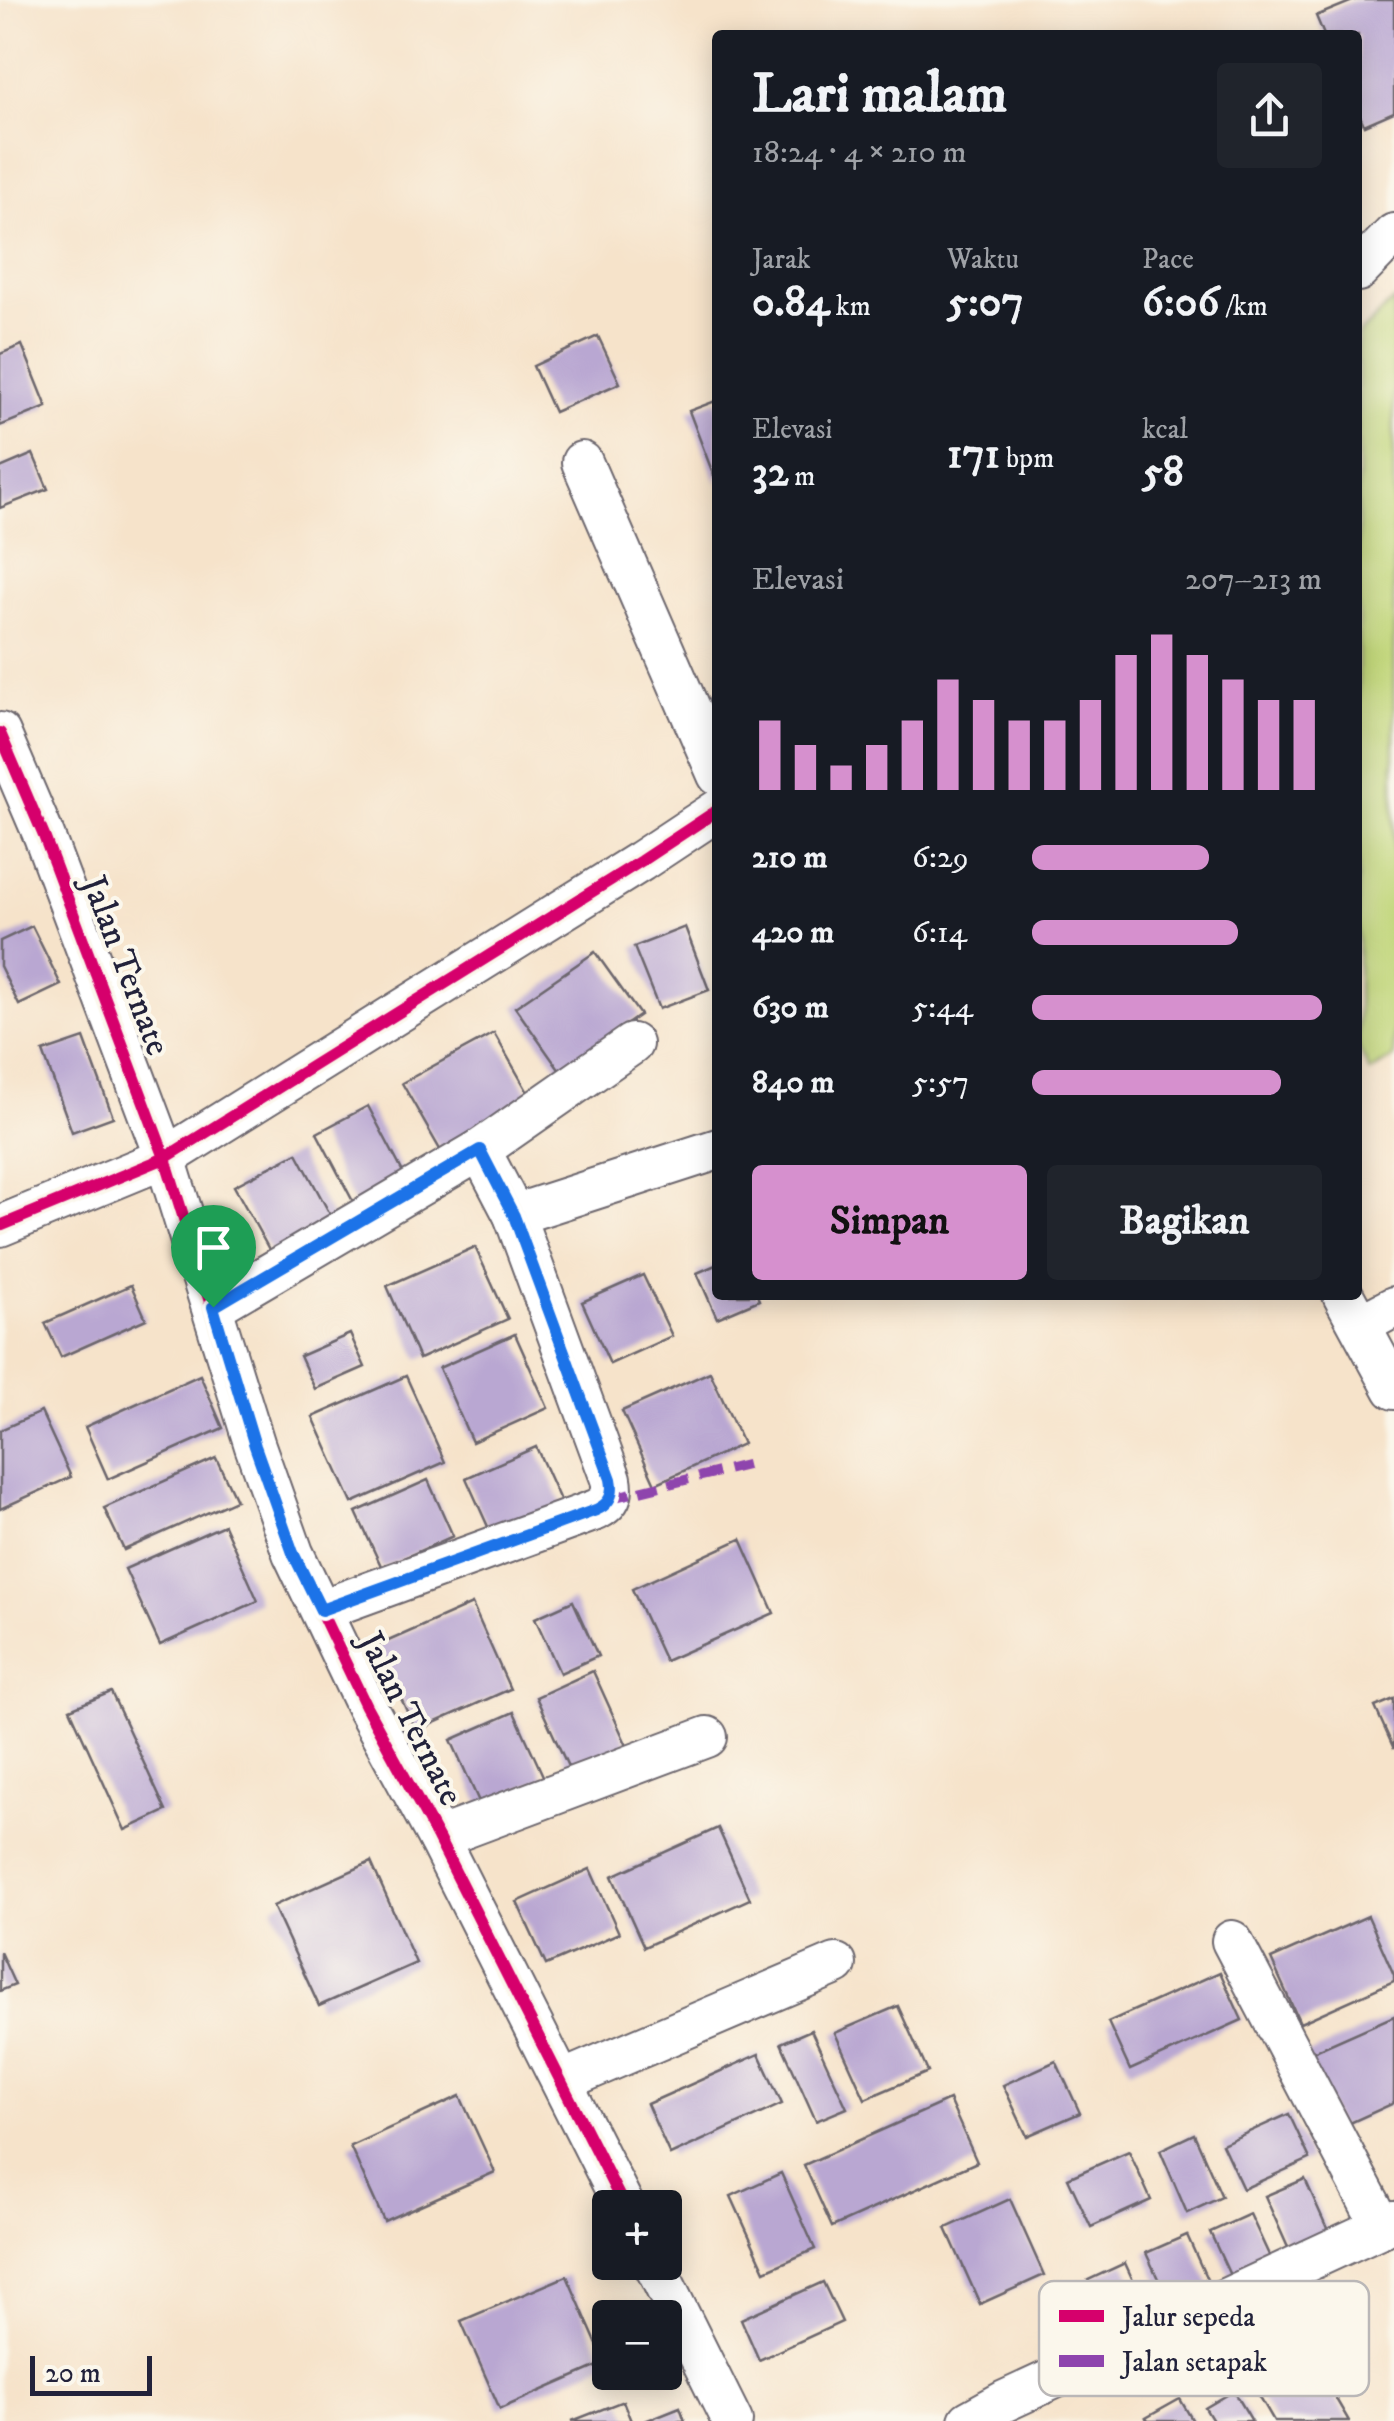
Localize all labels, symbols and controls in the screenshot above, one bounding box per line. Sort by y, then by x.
text: Lari malam [752,61,1007,130]
button: share [1217,63,1322,168]
text: 18:24 · 4 × 210 m [752,133,967,173]
text: Jarak [752,242,811,277]
text: Waktu [947,242,1019,277]
text: Pace [1142,242,1194,277]
text: 0.84 [752,277,830,329]
text: 5:07 [947,277,1024,329]
text: 6:06 [1142,277,1219,329]
text: km [830,289,871,324]
text: /km [1219,289,1268,324]
text: Elevasi [752,412,833,447]
text: kcal [1142,412,1188,447]
text: 171 [947,429,1000,481]
text: bpm [1000,441,1054,476]
text: 32 [752,447,788,499]
text: 58 [1142,447,1184,499]
text: m [788,459,815,494]
text: Elevasi [752,560,844,600]
text: 207–213 m [1185,560,1322,600]
text: 210 m [752,838,827,878]
text: 6:29 [912,838,969,878]
street label: Jalan Ternate [70,867,179,1062]
text: 420 m [752,913,834,953]
text: 6:14 [912,913,967,953]
text: 630 m [752,988,829,1028]
text: 5:44 [912,988,973,1028]
text: 840 m [752,1063,835,1103]
text: 5:57 [912,1063,969,1103]
button: Simpan [752,1165,1027,1280]
button: Bagikan [1047,1165,1322,1280]
pin [171,1205,256,1308]
icon: arrive [186,1220,241,1275]
street label: Jalan Ternate [346,1622,472,1813]
map controls [592,2190,682,2390]
button: + [592,2190,682,2280]
legend [1039,2281,1369,2396]
button: − [592,2300,682,2390]
text: Jalur sepeda [1119,2300,1255,2335]
text: Jalan setapak [1119,2345,1267,2380]
scale bar [30,2351,152,2396]
text: 20 m [45,2356,101,2391]

